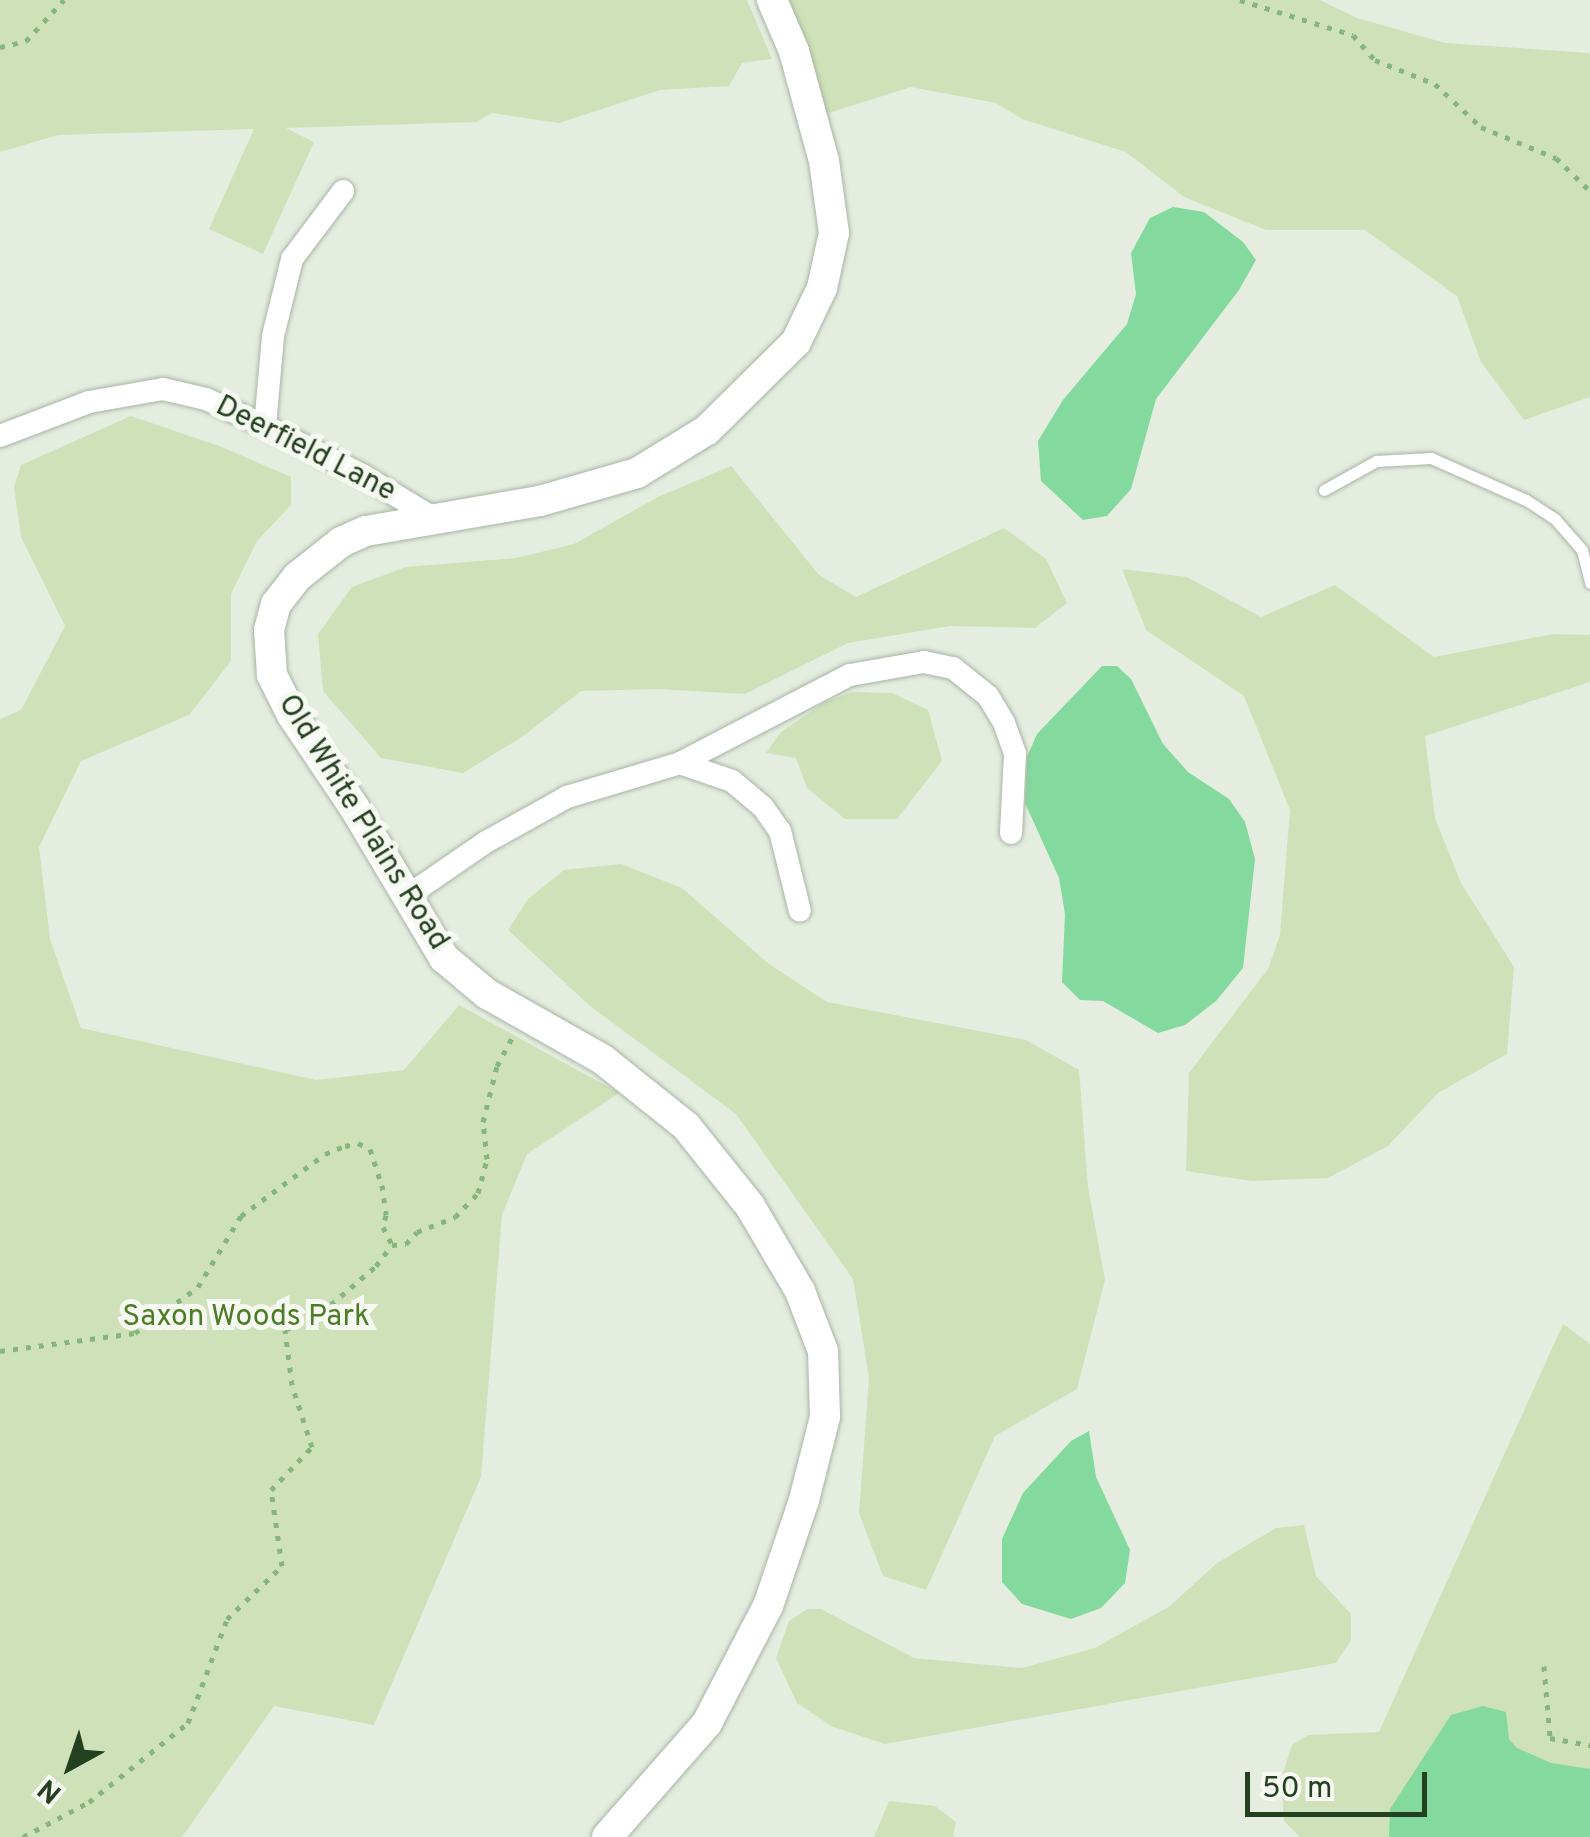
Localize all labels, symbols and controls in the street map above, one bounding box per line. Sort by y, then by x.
street label: Deerfield Lane [209,389,401,511]
street label: Old White Plains Road [269,688,455,958]
park label: Saxon Woods Park [122,1300,370,1336]
north arrow [20,1717,120,1817]
scale bar [1250,1752,1432,1814]
text: N [31,1770,70,1810]
text: 50 m [1262,1771,1332,1808]

